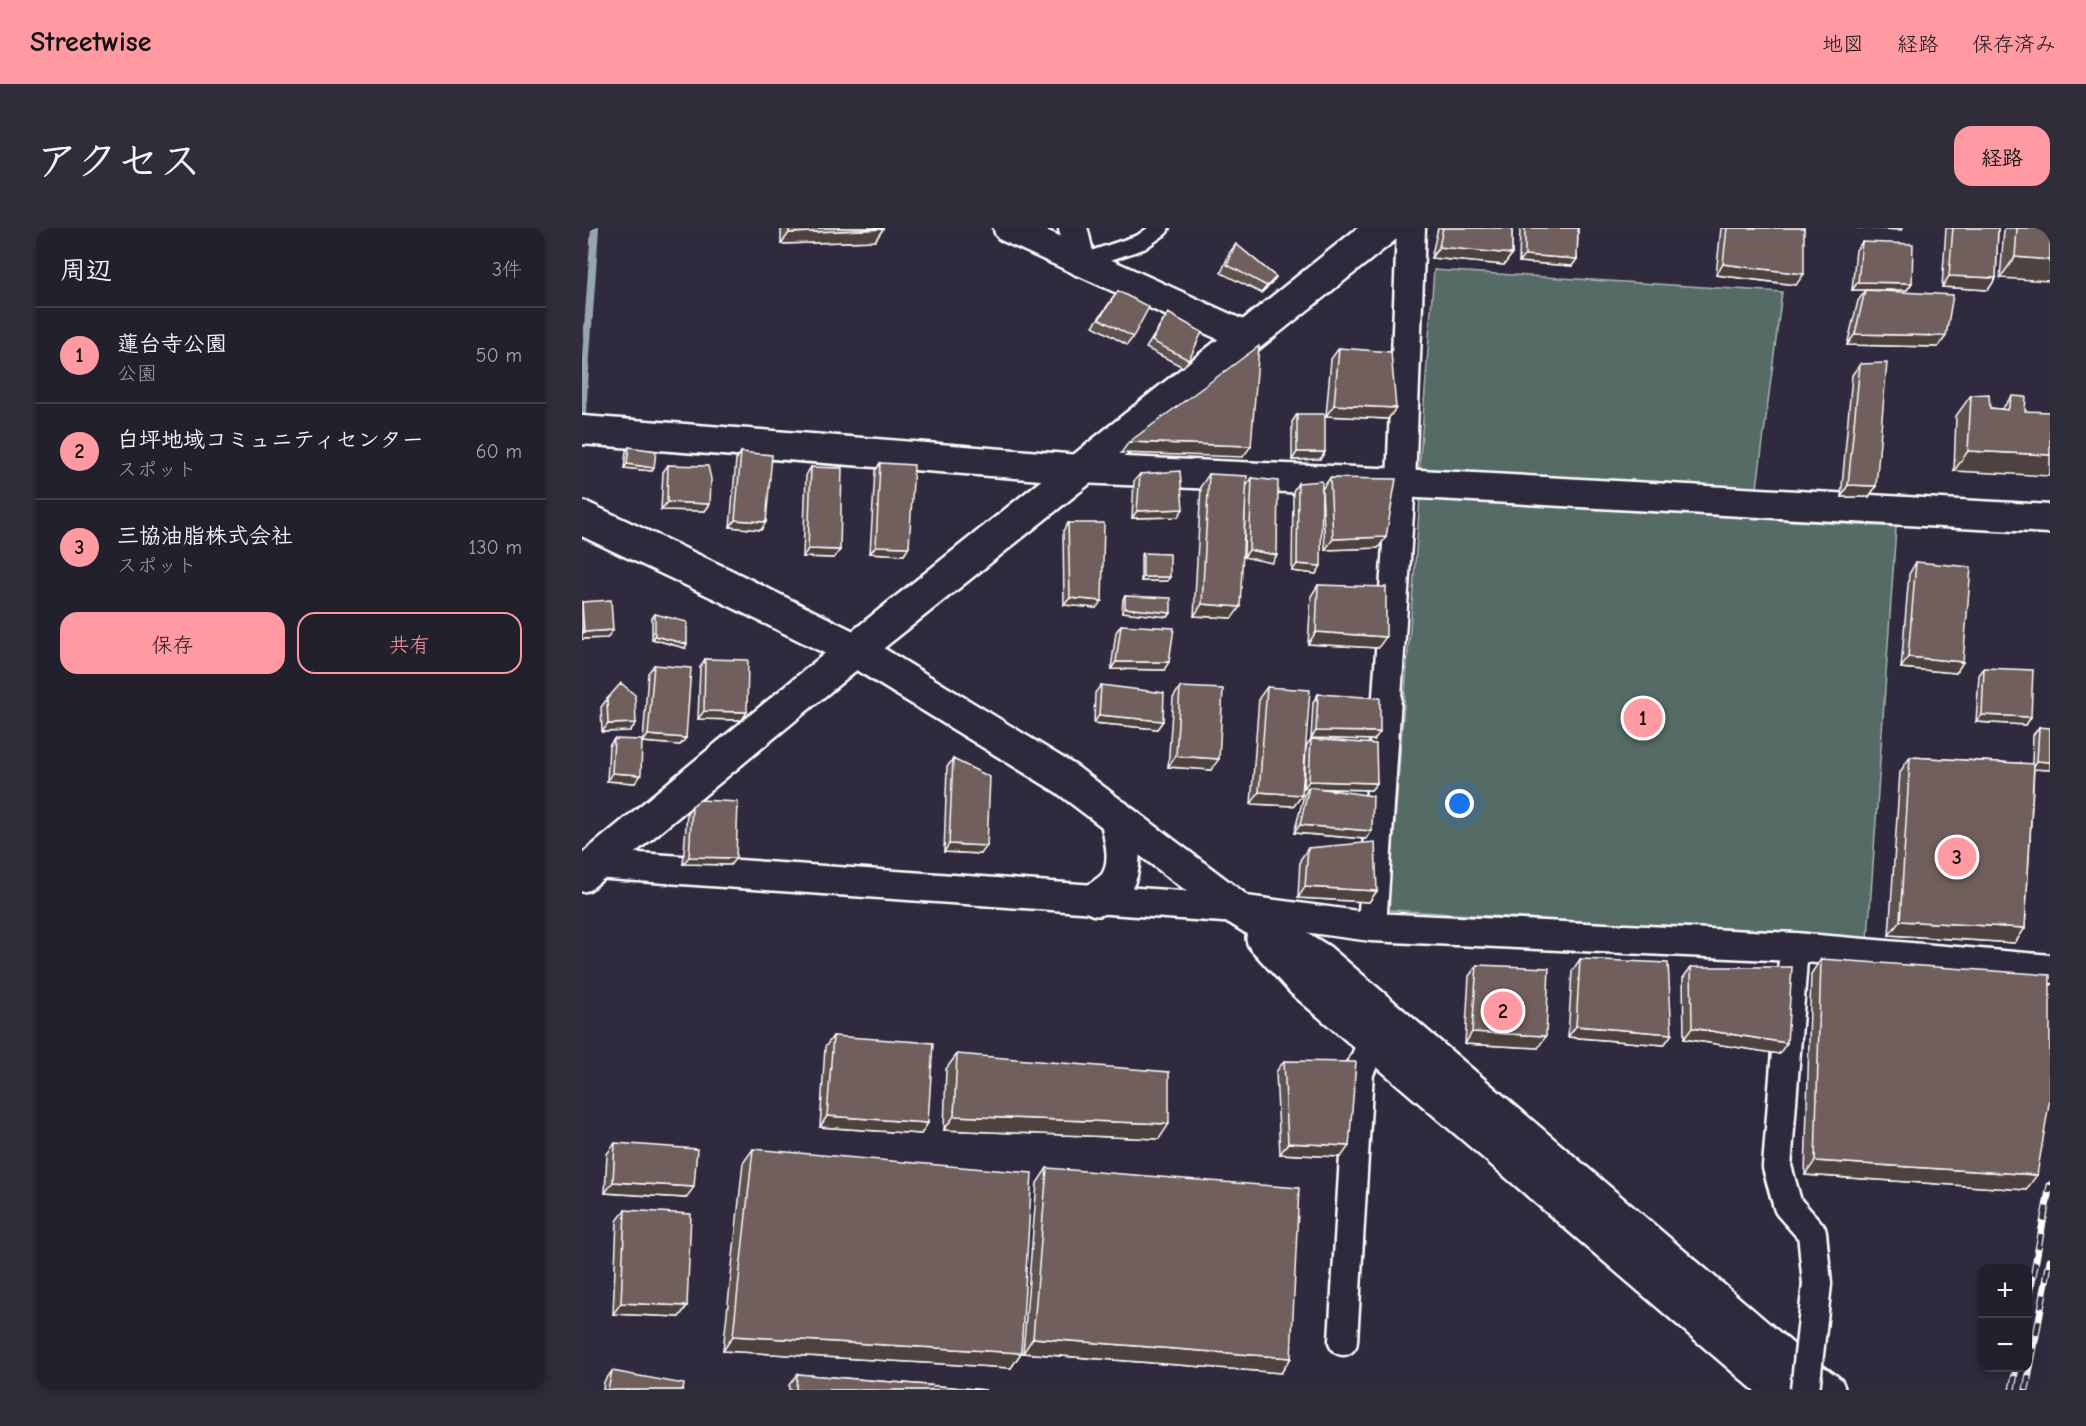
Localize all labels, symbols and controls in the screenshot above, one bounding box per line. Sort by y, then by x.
text: Streetwise [30,26,151,58]
text: 地図 [1822,32,1864,56]
text: 経路 [1897,32,1939,56]
text: 保存済み [1972,32,2056,56]
button: 経路 [1954,126,2050,186]
text: アクセス [36,137,201,186]
text: 周辺 [60,256,112,286]
text: 3件 [492,258,522,281]
text: 蓮台寺公園 [117,331,227,357]
text: 1 [76,344,83,367]
text: 50 m [476,344,522,367]
text: 公園 [117,362,157,385]
text: 白坪地域コミュニティセンター [117,427,424,453]
text: 2 [75,440,84,463]
text: 60 m [476,440,522,463]
text: スポット [117,458,197,481]
text: 三協油脂株式会社 [117,523,293,549]
text: 3 [75,536,84,559]
text: 130 m [469,536,522,559]
text: スポット [117,554,197,577]
button: 保存 [60,612,285,674]
button: 共有 [297,612,522,674]
pin: 1 [1624,696,1662,740]
your location [1445,789,1474,818]
pin: 3 [1938,834,1976,880]
pin: 2 [1484,988,1522,1034]
map controls [1978,1264,2032,1372]
button: + [1978,1264,2032,1318]
button: − [1978,1318,2032,1372]

